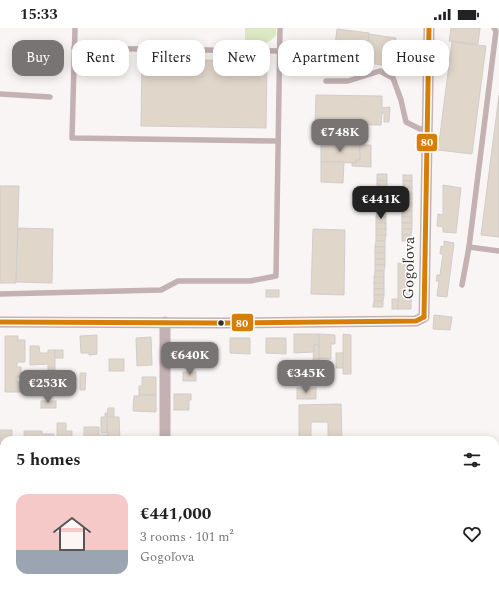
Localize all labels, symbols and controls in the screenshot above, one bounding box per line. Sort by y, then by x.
text: 15:33 [20,3,58,26]
chip: Buy [12,40,64,76]
chip: Rent [72,40,129,76]
chip: Filters [137,40,205,76]
chip: New [213,40,270,76]
chip: Apartment [278,40,374,76]
chip: House [382,40,449,76]
pin: €748K [312,119,368,153]
text: €748K [320,122,360,142]
line badge: 80 [416,133,438,152]
text: 80 [421,134,433,151]
pin: €441K [353,186,409,220]
text: €441K [361,189,401,209]
street label: Gogoľova [397,236,421,300]
line badge: 80 [231,313,254,332]
text: 80 [236,315,248,332]
unlabelled marker [216,318,226,328]
pin: €640K [162,342,218,376]
text: €640K [170,345,210,365]
pin: €345K [278,360,334,394]
text: €345K [286,363,326,383]
pin: €253K [20,370,76,404]
text: €253K [28,373,68,393]
text: 5 homes [16,447,81,473]
icon: filters [461,449,483,471]
text: €441,000 [140,501,211,527]
icon: home [48,510,96,558]
icon: heart [461,523,483,545]
text: 3 rooms · 101 m² [140,527,234,547]
text: Gogoľova [140,547,194,567]

